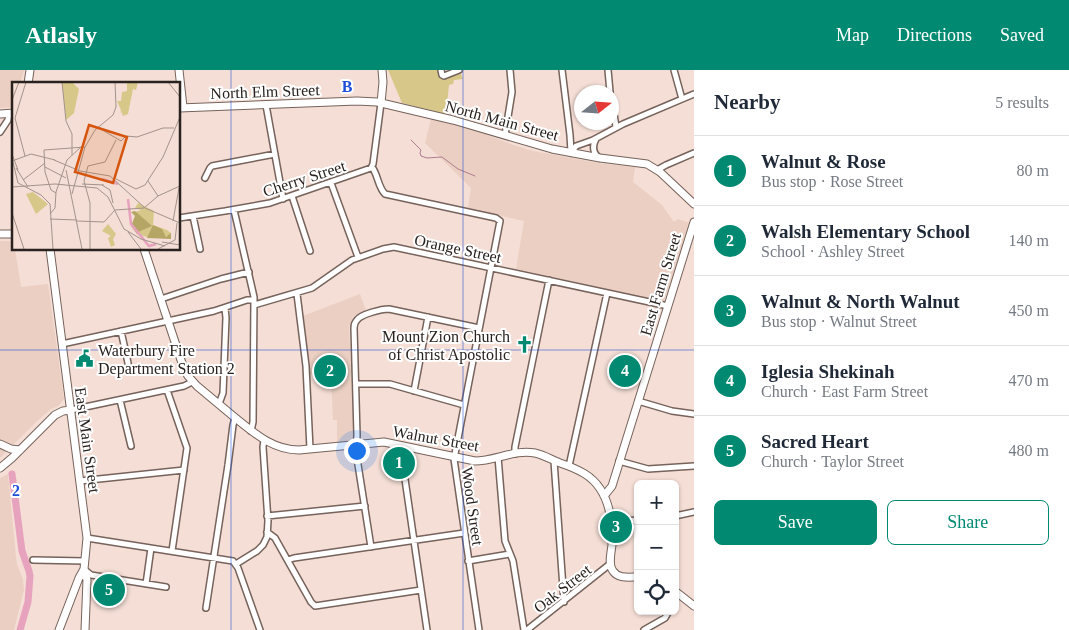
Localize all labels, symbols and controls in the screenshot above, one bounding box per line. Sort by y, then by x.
text: Atlasly [25,22,97,48]
text: Map [836,25,869,45]
text: Directions [897,25,972,45]
text: Saved [1000,25,1044,45]
text: B [342,78,353,95]
street label: North Elm Street [210,81,320,102]
inset map [12,82,180,250]
north arrow [574,85,619,130]
text: Nearby [714,90,781,114]
text: 5 results [995,94,1049,111]
street label: North Main Street [443,97,561,144]
text: Walnut & Rose [761,151,886,172]
street label: Cherry Street [261,157,348,201]
text: 1 [726,162,734,179]
text: 80 m [1017,162,1049,179]
text: Bus stop · Rose Street [761,173,903,190]
text: Walsh Elementary School [761,221,970,242]
street label: East Farm Street [637,230,684,338]
street label: Orange Street [413,231,503,267]
text: 2 [726,232,734,249]
text: 140 m [1009,232,1049,249]
text: School · Ashley Street [761,243,905,260]
text: Walnut & North Walnut [761,291,960,312]
text: 3 [726,302,734,319]
text: 450 m [1009,302,1049,319]
text: Bus stop · Walnut Street [761,313,917,330]
place label: Mount Zion Church of Christ Apostolic [382,328,510,364]
church icon: Mount Zion Church of Christ Apostolic [514,335,534,355]
place label: Waterbury Fire Department Station 2 [98,342,235,378]
public building icon: Waterbury Fire Department Station 2 [74,349,94,369]
pin: 2 [314,352,346,390]
pin: 4 [609,352,641,390]
text: Iglesia Shekinah [761,361,895,382]
text: 4 [726,372,734,389]
text: 470 m [1009,372,1049,389]
text: Church · East Farm Street [761,383,928,400]
street label: East Main Street [72,386,103,495]
street label: Walnut Street [392,423,481,455]
text: Sacred Heart [761,431,869,452]
your location [344,438,370,464]
text: 5 [726,442,734,459]
text: 480 m [1009,442,1049,459]
pin: 1 [383,444,415,482]
text: Church · Taylor Street [761,453,904,470]
street label: Wood Street [459,466,487,547]
map controls [634,480,679,615]
button: + [634,480,679,525]
text: 2 [12,482,20,499]
button: Save [714,500,877,545]
button: Share [887,500,1049,545]
pin: 3 [600,508,632,546]
button: − [634,525,679,570]
street label: Oak Street [530,560,595,616]
button: locate [634,570,679,615]
pin: 5 [93,571,125,609]

